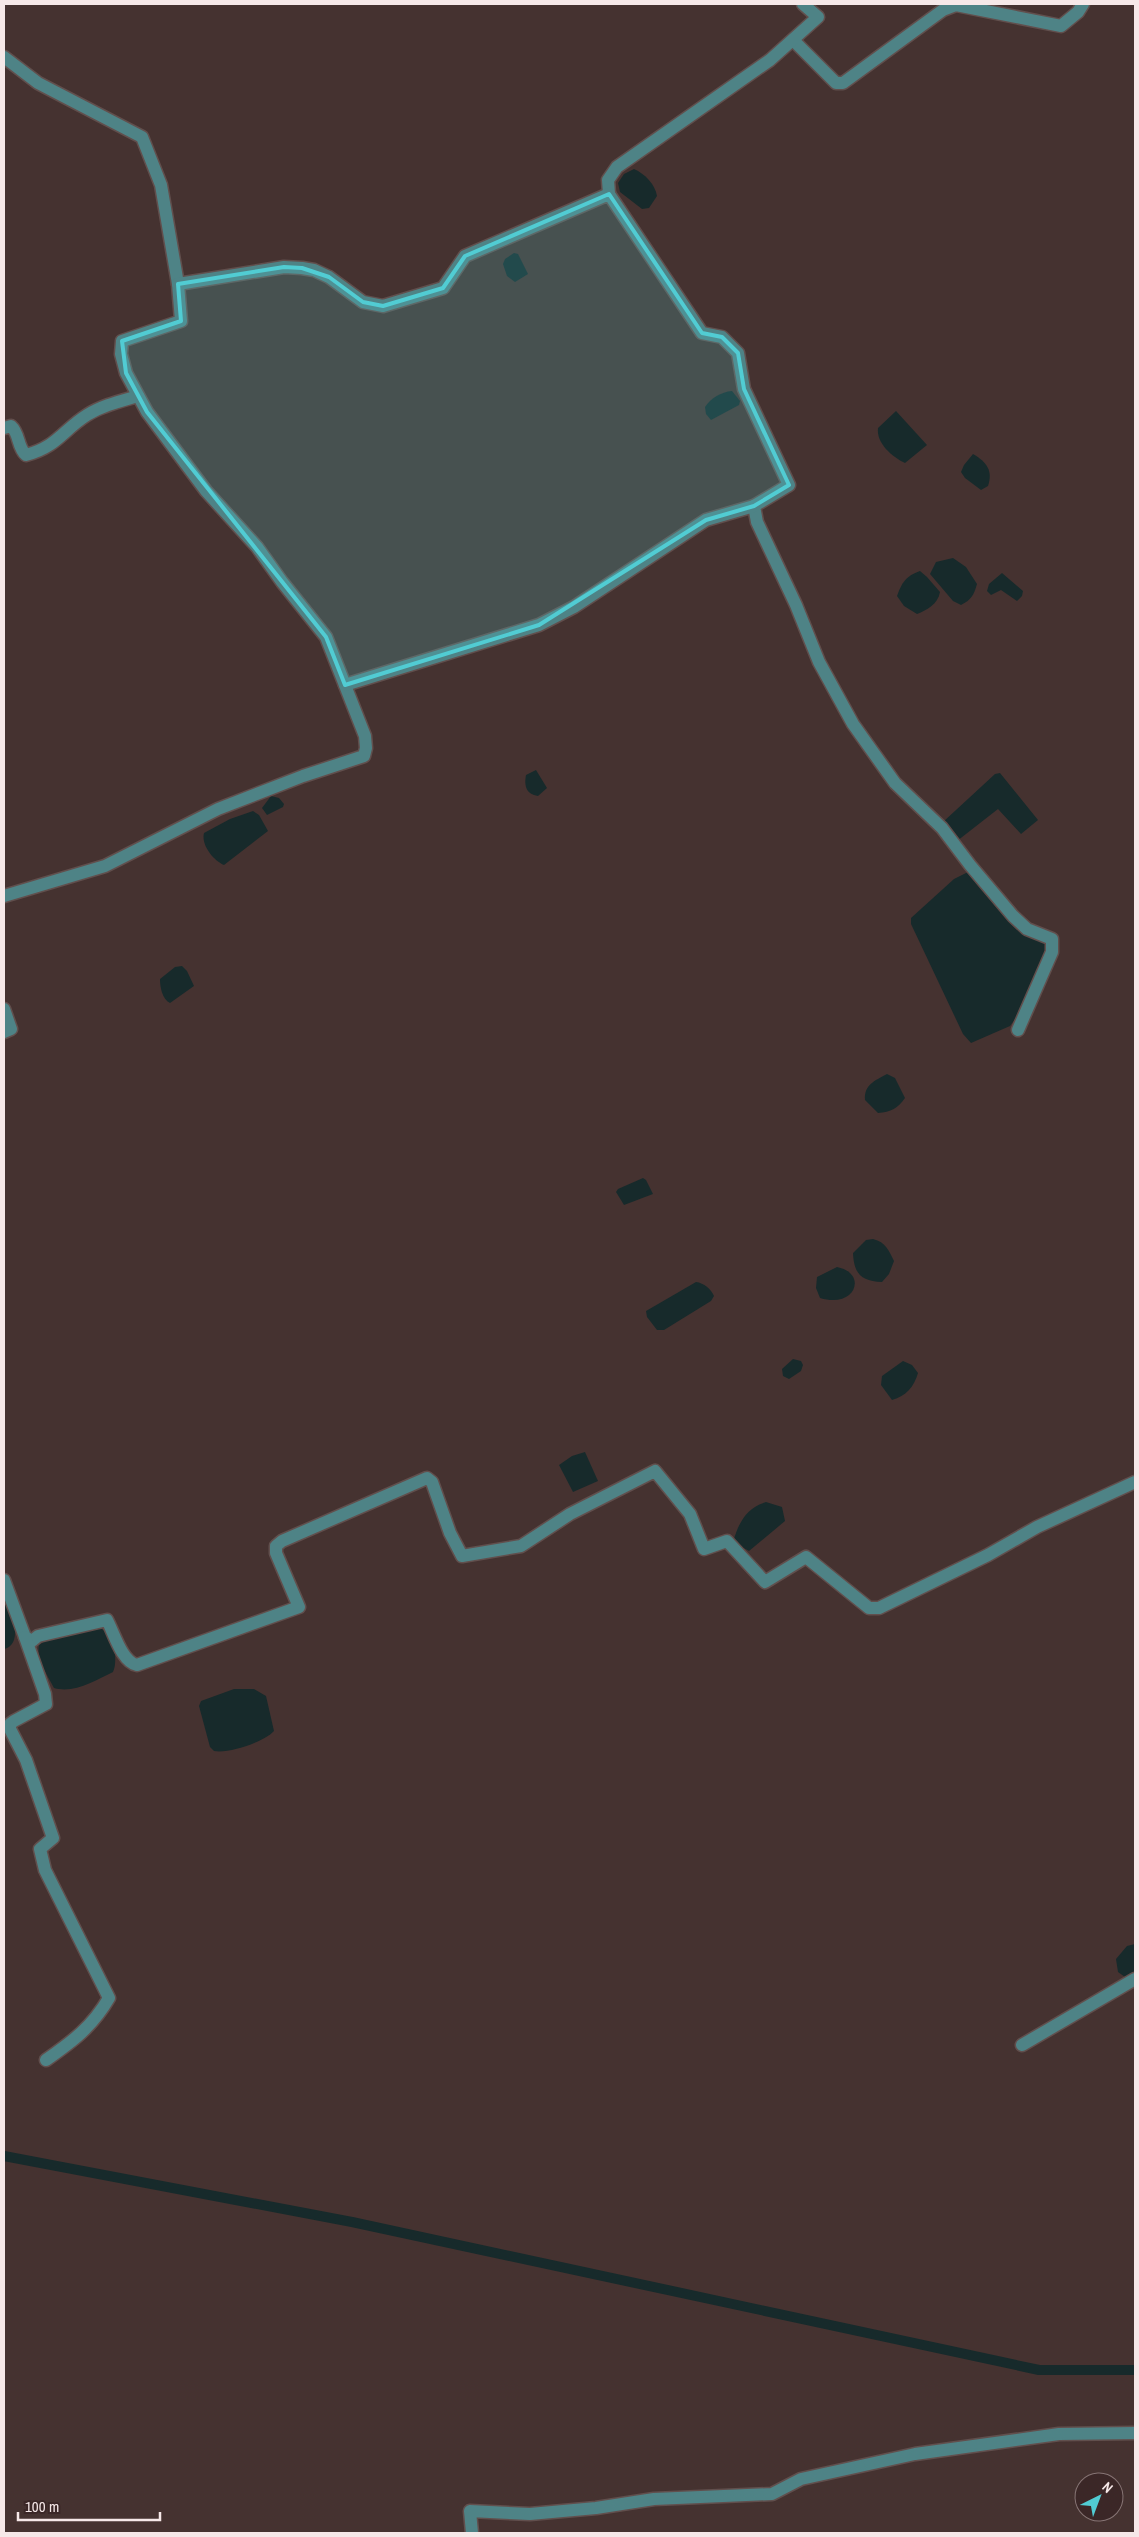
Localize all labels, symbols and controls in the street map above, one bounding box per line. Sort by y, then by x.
north arrow [1074,2472,1124,2522]
text: N [1099,2478,1117,2497]
scale bar [18,2490,160,2522]
text: 100 m [25,2496,59,2517]

